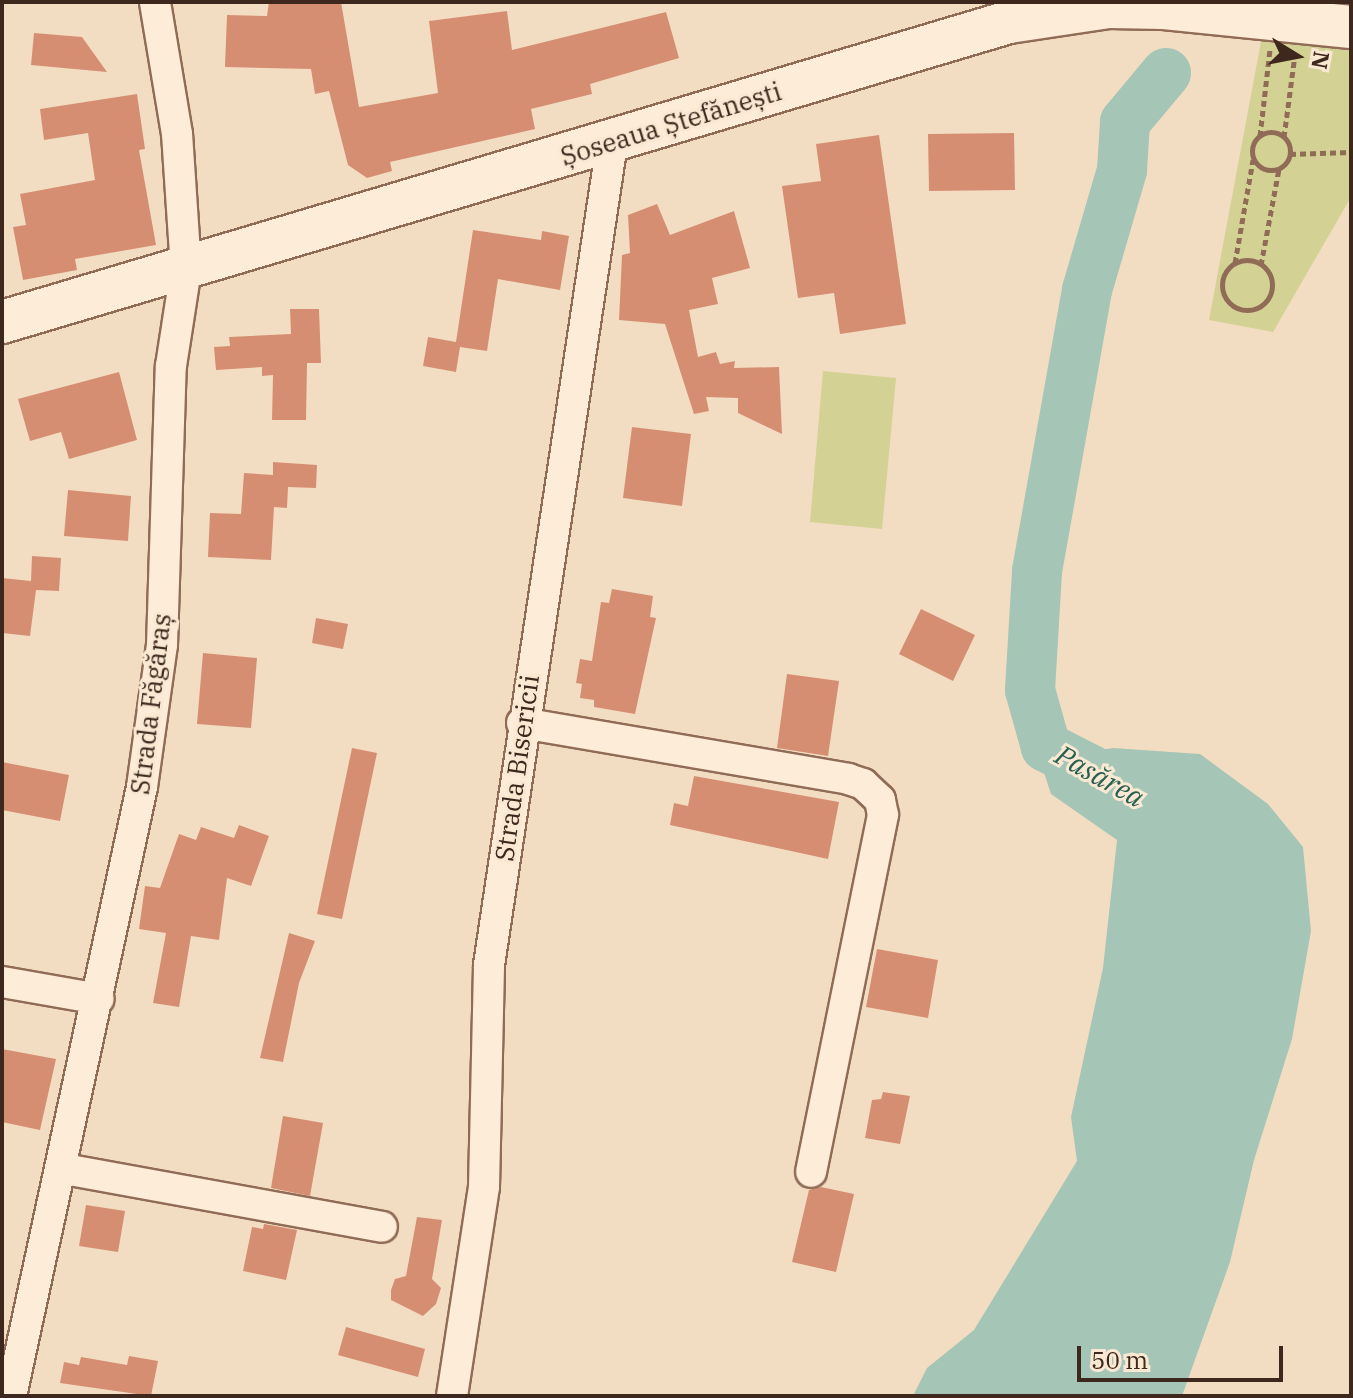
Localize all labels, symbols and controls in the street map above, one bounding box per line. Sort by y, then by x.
north arrow [1257,16,1337,96]
text: N [1305,49,1337,71]
street label: Șoseaua Ștefănești [557,76,785,172]
street label: Strada Făgăraș [124,612,178,796]
street label: Strada Bisericii [488,673,546,863]
water label: Pasărea [1050,738,1150,814]
scale bar [1081,1330,1287,1380]
text: 50 m [1091,1344,1148,1376]

